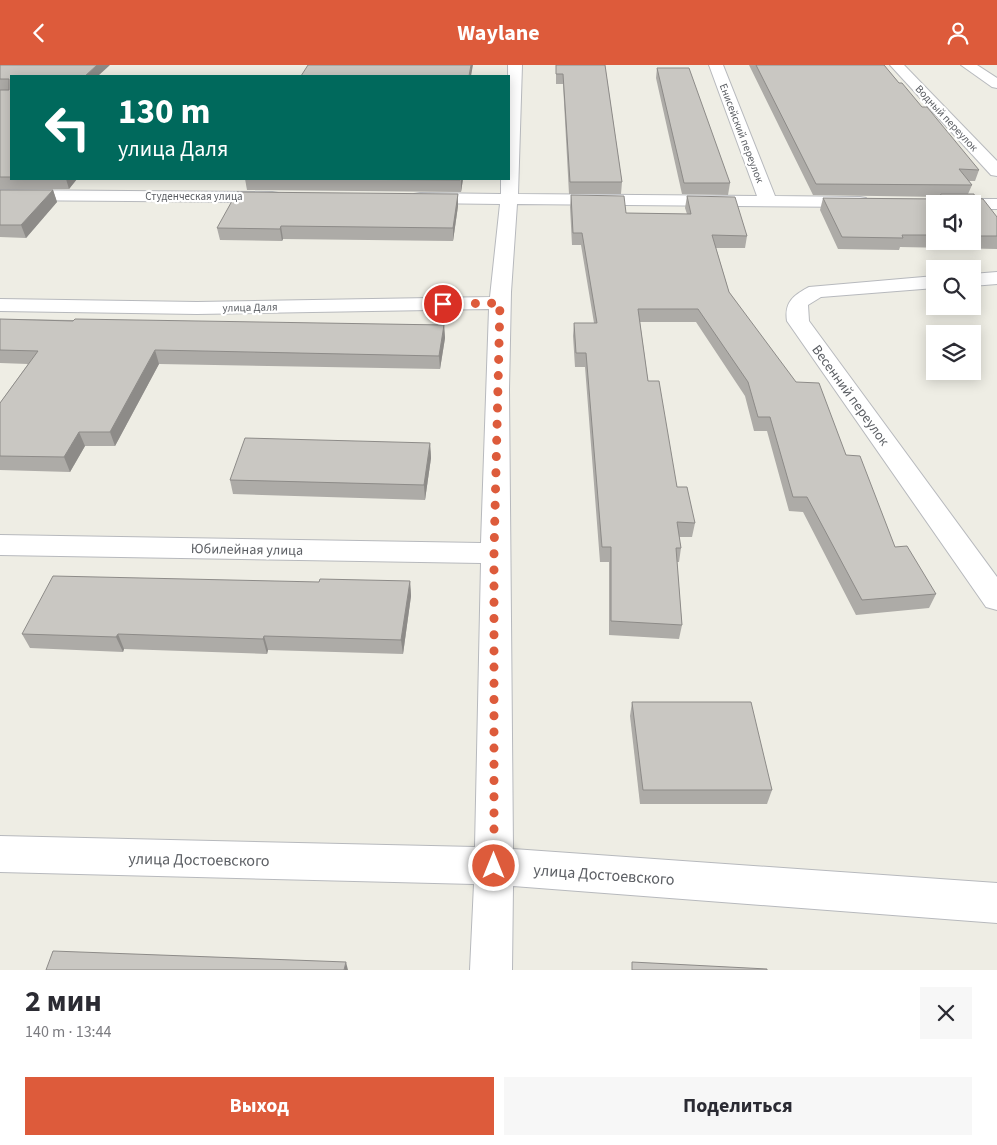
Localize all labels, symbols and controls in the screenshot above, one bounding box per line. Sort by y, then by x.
text: Waylane [457,17,540,49]
icon: back [25,19,53,47]
icon: person [944,19,972,47]
street label: Енисейский переулок [716,81,768,185]
street label: Водный переулок [912,82,982,155]
text: 130 m [118,87,210,137]
icon: left [35,95,100,160]
text: улица Даля [118,133,228,165]
street label: Студенческая улица [145,189,243,204]
map controls [926,195,981,380]
button: sound [926,195,981,250]
button: search [926,260,981,315]
pin [422,283,464,325]
icon: arrive [429,290,457,318]
street label: улица Даля [222,300,278,315]
button: layers [926,325,981,380]
street label: Весенний переулок [807,341,894,450]
street label: Юбилейная улица [191,539,303,561]
position arrow [467,839,519,891]
street label: улица Достоевского [128,848,270,872]
street label: улица Достоевского [533,859,675,891]
text: 2 мин [25,980,102,1023]
button: close [920,987,972,1039]
text: 140 m · 13:44 [25,1021,112,1043]
button: Выход [25,1077,494,1135]
button: Поделиться [504,1077,972,1135]

